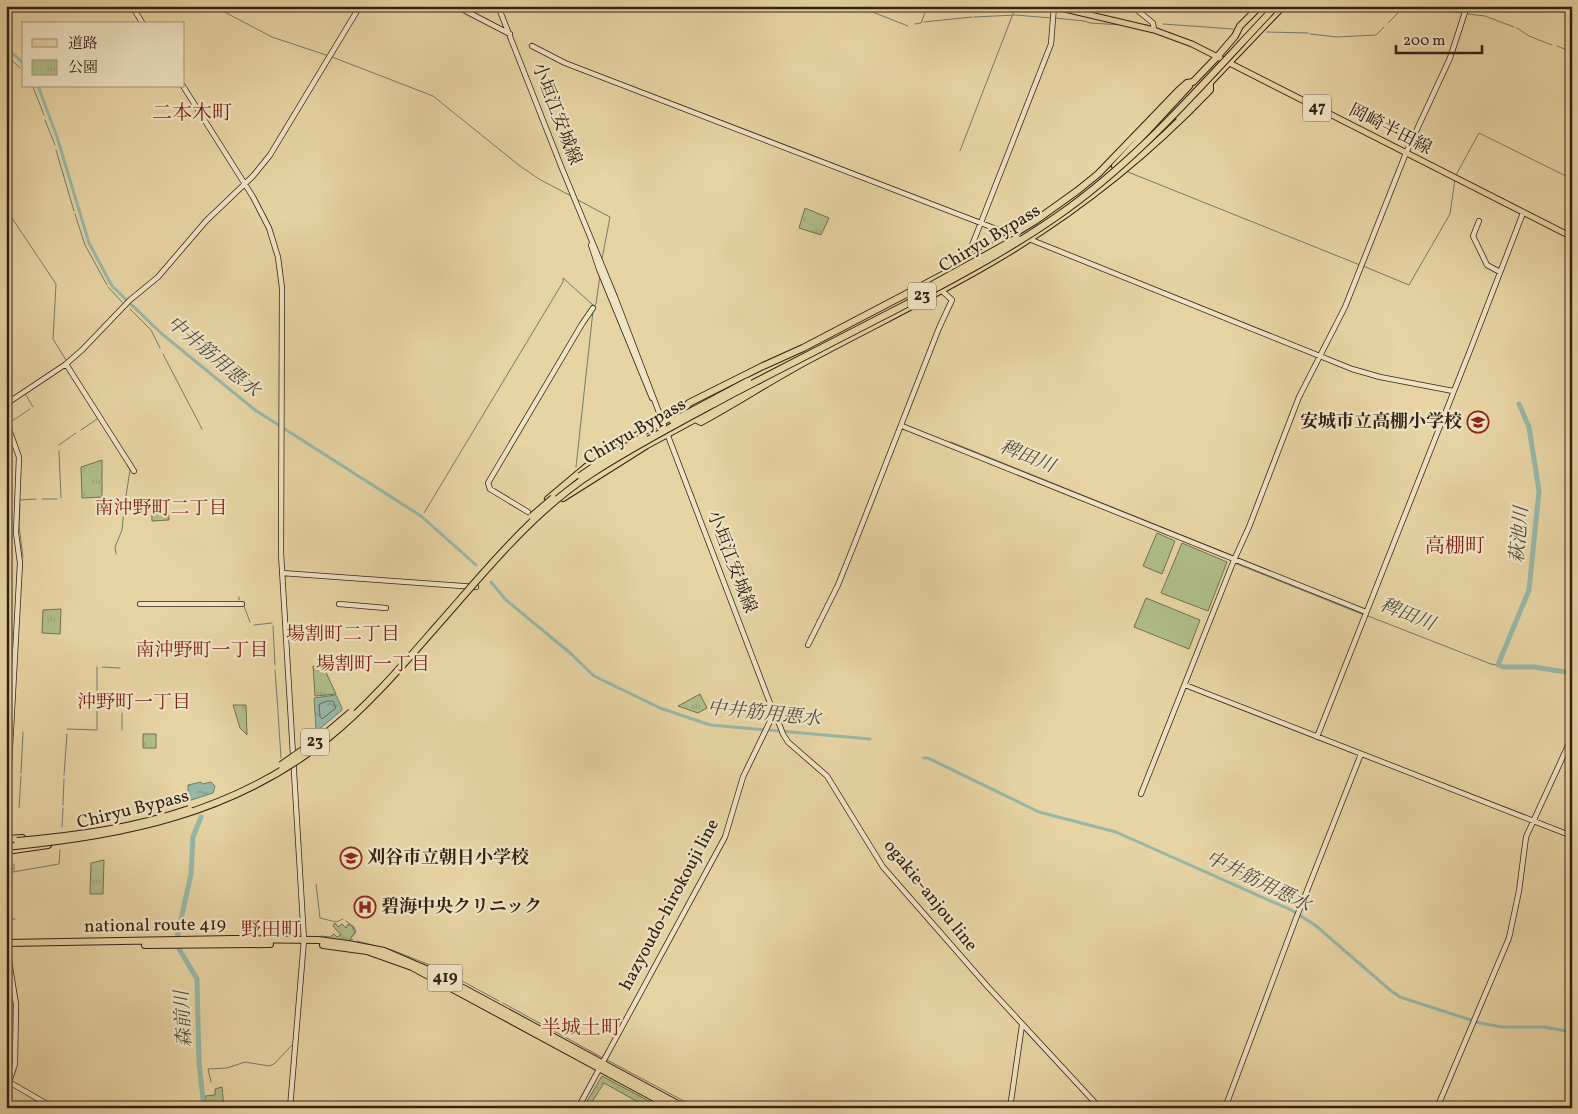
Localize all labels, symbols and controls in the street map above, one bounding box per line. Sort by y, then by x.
legend [22,22,185,88]
scale bar [1396,22,1482,54]
text: 200 m [1403,31,1446,52]
text: 道路 [68,34,98,55]
text: 公園 [68,58,98,79]
street label: 小垣江安城線 [525,59,587,169]
road number: 47 [1303,95,1331,122]
street label: 岡崎半田線 [1344,98,1436,162]
district label: 二本木町 [152,100,232,128]
street label: Chiryu Bypass [934,199,1046,279]
road number: 23 [908,282,936,310]
water label: 中井筋用悪水 [161,310,267,405]
street label: Chiryu Bypass [579,393,691,471]
place label: 安城市立高棚小学校 [1300,410,1462,435]
school or university icon: 安城市立高棚小学校 [1466,410,1490,434]
water label: 稗田川 [996,434,1060,480]
district label: 南沖野町二丁目 [94,496,228,522]
water label: 萩池川 [1505,503,1536,565]
street label: 小垣江安城線 [700,507,762,617]
district label: 高棚町 [1425,533,1485,561]
water label: 稗田川 [1376,592,1440,638]
district label: 場割町二丁目 [286,622,400,648]
district label: 南沖野町一丁目 [135,638,269,664]
district label: 場割町一丁目 [316,652,430,678]
district label: 沖野町一丁目 [77,690,191,716]
water label: 中井筋用悪水 [706,695,824,733]
road number: 23 [301,729,329,756]
street label: Chiryu Bypass [74,784,192,836]
street label: hazyoudo-hirokouji line [614,815,726,995]
street label: ogakie-anjou line [877,835,983,957]
water label: 中井筋用悪水 [1201,845,1317,920]
school or university icon: 刈谷市立朝日小学校 [339,846,363,870]
place label: 刈谷市立朝日小学校 [367,846,529,871]
hospital icon: 碧海中央クリニック [353,895,377,919]
place label: 碧海中央クリニック [381,895,542,920]
street label: national route 419 [84,912,226,940]
district label: 野田町 [241,917,301,945]
road number: 419 [428,964,462,991]
water label: 森前川 [169,988,198,1048]
district label: 半城土町 [541,1015,621,1043]

